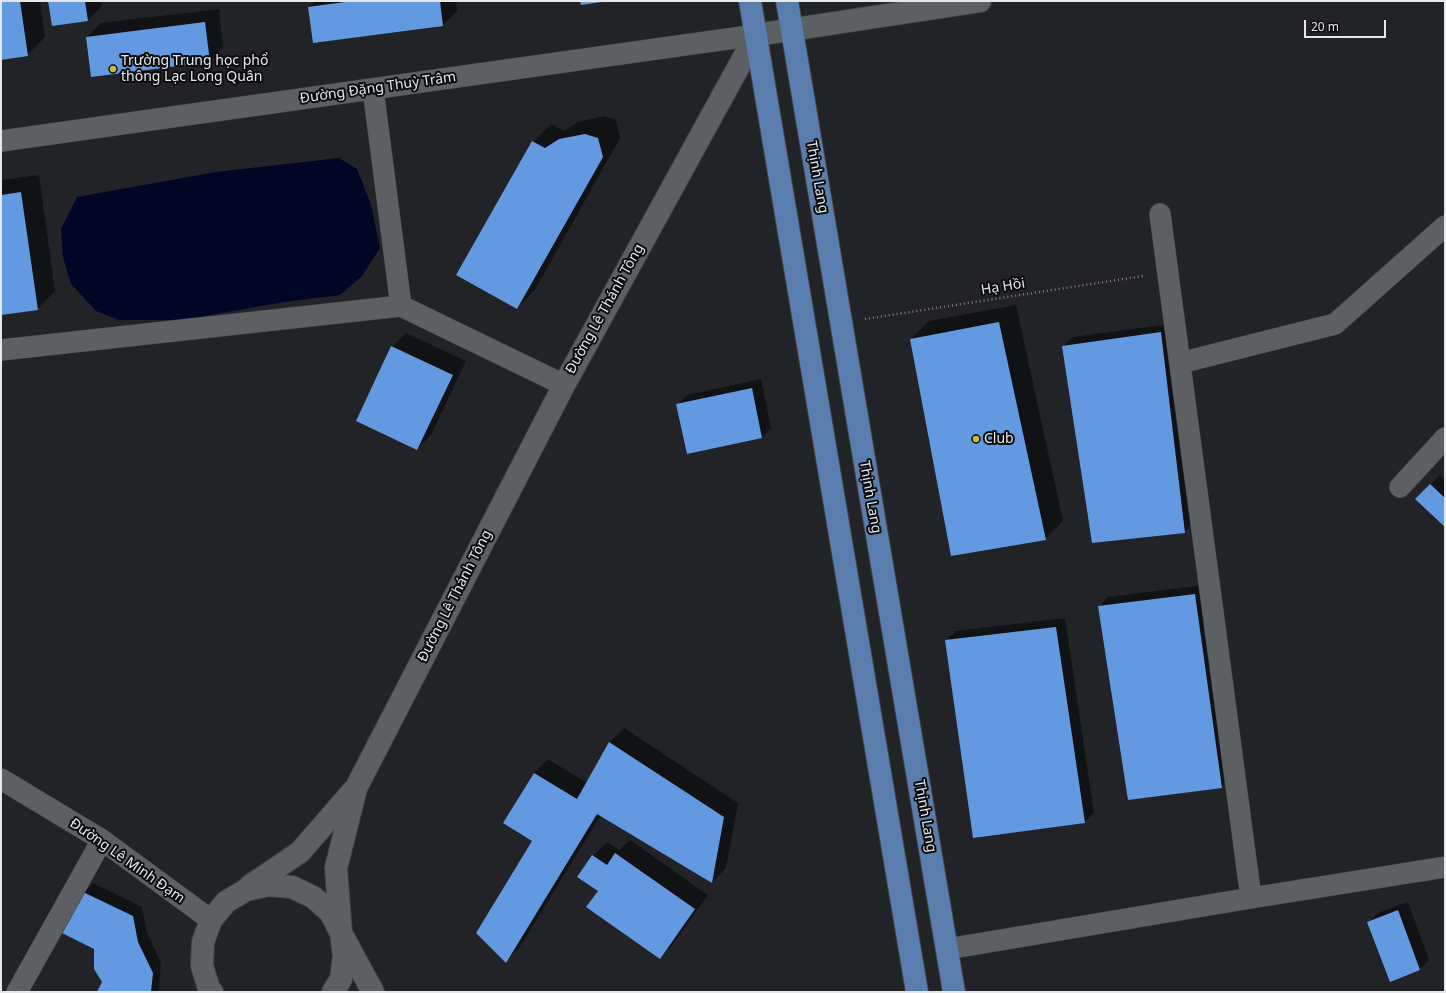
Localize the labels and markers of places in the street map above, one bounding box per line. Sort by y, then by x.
place label: Trường Trung học phổ thông Lạc Long Quân [121,53,268,86]
marker: Trường Trung học phổ thông Lạc Long Quân [108,64,118,74]
place label: Club [984,431,1014,447]
marker: Club [971,434,981,444]

